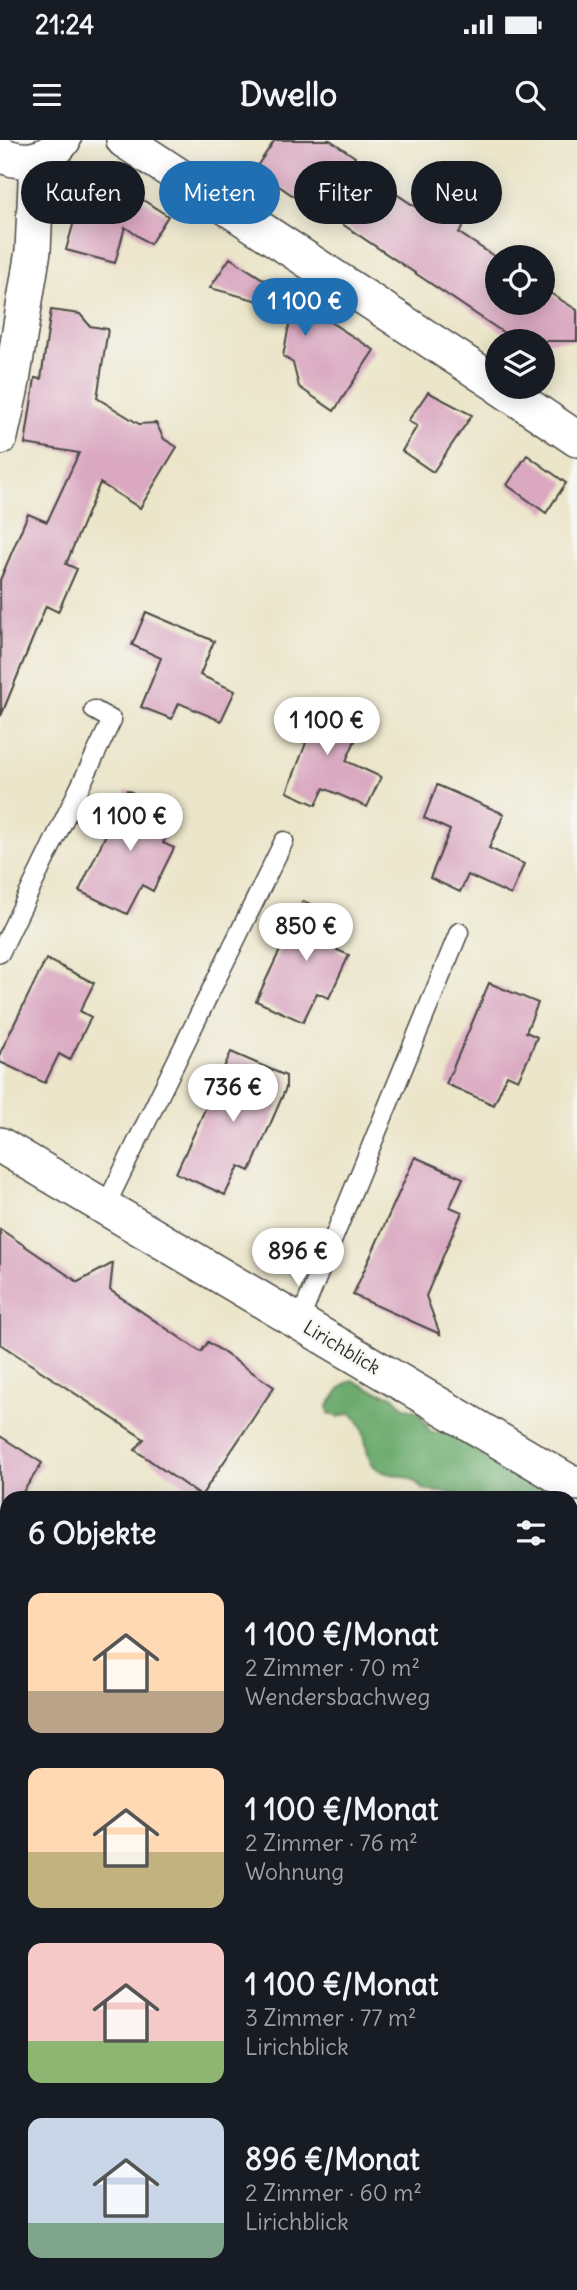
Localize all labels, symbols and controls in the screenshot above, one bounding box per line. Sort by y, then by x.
text: 21:24 [35,8,94,41]
text: Dwello [240,74,337,115]
icon: menu [28,76,66,114]
icon: search [511,76,549,114]
chip: Kaufen [21,161,145,224]
chip: Mieten [159,161,280,224]
chip: Filter [294,161,397,224]
chip: Neu [411,161,502,224]
map controls [485,245,555,399]
button: locate [485,245,555,315]
pin: 1 100 € [240,278,370,338]
text: 1 100 € [268,286,342,315]
button: layers [485,329,555,399]
pin: 1 100 € [262,698,392,757]
text: 1 100 € [290,705,364,734]
pin: 1 100 € [65,794,195,853]
text: 1 100 € [93,801,167,830]
pin: 850 € [257,904,355,963]
text: 850 € [275,911,337,940]
pin: 736 € [184,1065,282,1124]
text: 736 € [204,1072,262,1101]
pin: 896 € [249,1228,347,1288]
text: 896 € [268,1236,328,1265]
street label: Lirichblick [299,1315,385,1379]
text: 6 Objekte [28,1514,156,1552]
icon: filters [512,1514,550,1552]
text: 1 100 €/Monat [245,1615,438,1653]
icon: home [84,1621,168,1705]
text: 2 Zimmer · 70 m² [245,1653,420,1682]
text: Wendersbachweg [245,1682,430,1711]
text: 1 100 €/Monat [245,1790,438,1828]
icon: home [84,1796,168,1880]
text: 2 Zimmer · 76 m² [245,1828,418,1857]
text: Wohnung [245,1857,344,1886]
text: 1 100 €/Monat [245,1965,438,2003]
icon: home [84,1971,168,2055]
text: 3 Zimmer · 77 m² [245,2003,417,2032]
text: Lirichblick [245,2032,349,2061]
text: 896 €/Monat [245,2140,420,2178]
icon: home [84,2146,168,2230]
text: 2 Zimmer · 60 m² [245,2178,422,2207]
text: Lirichblick [245,2207,349,2236]

